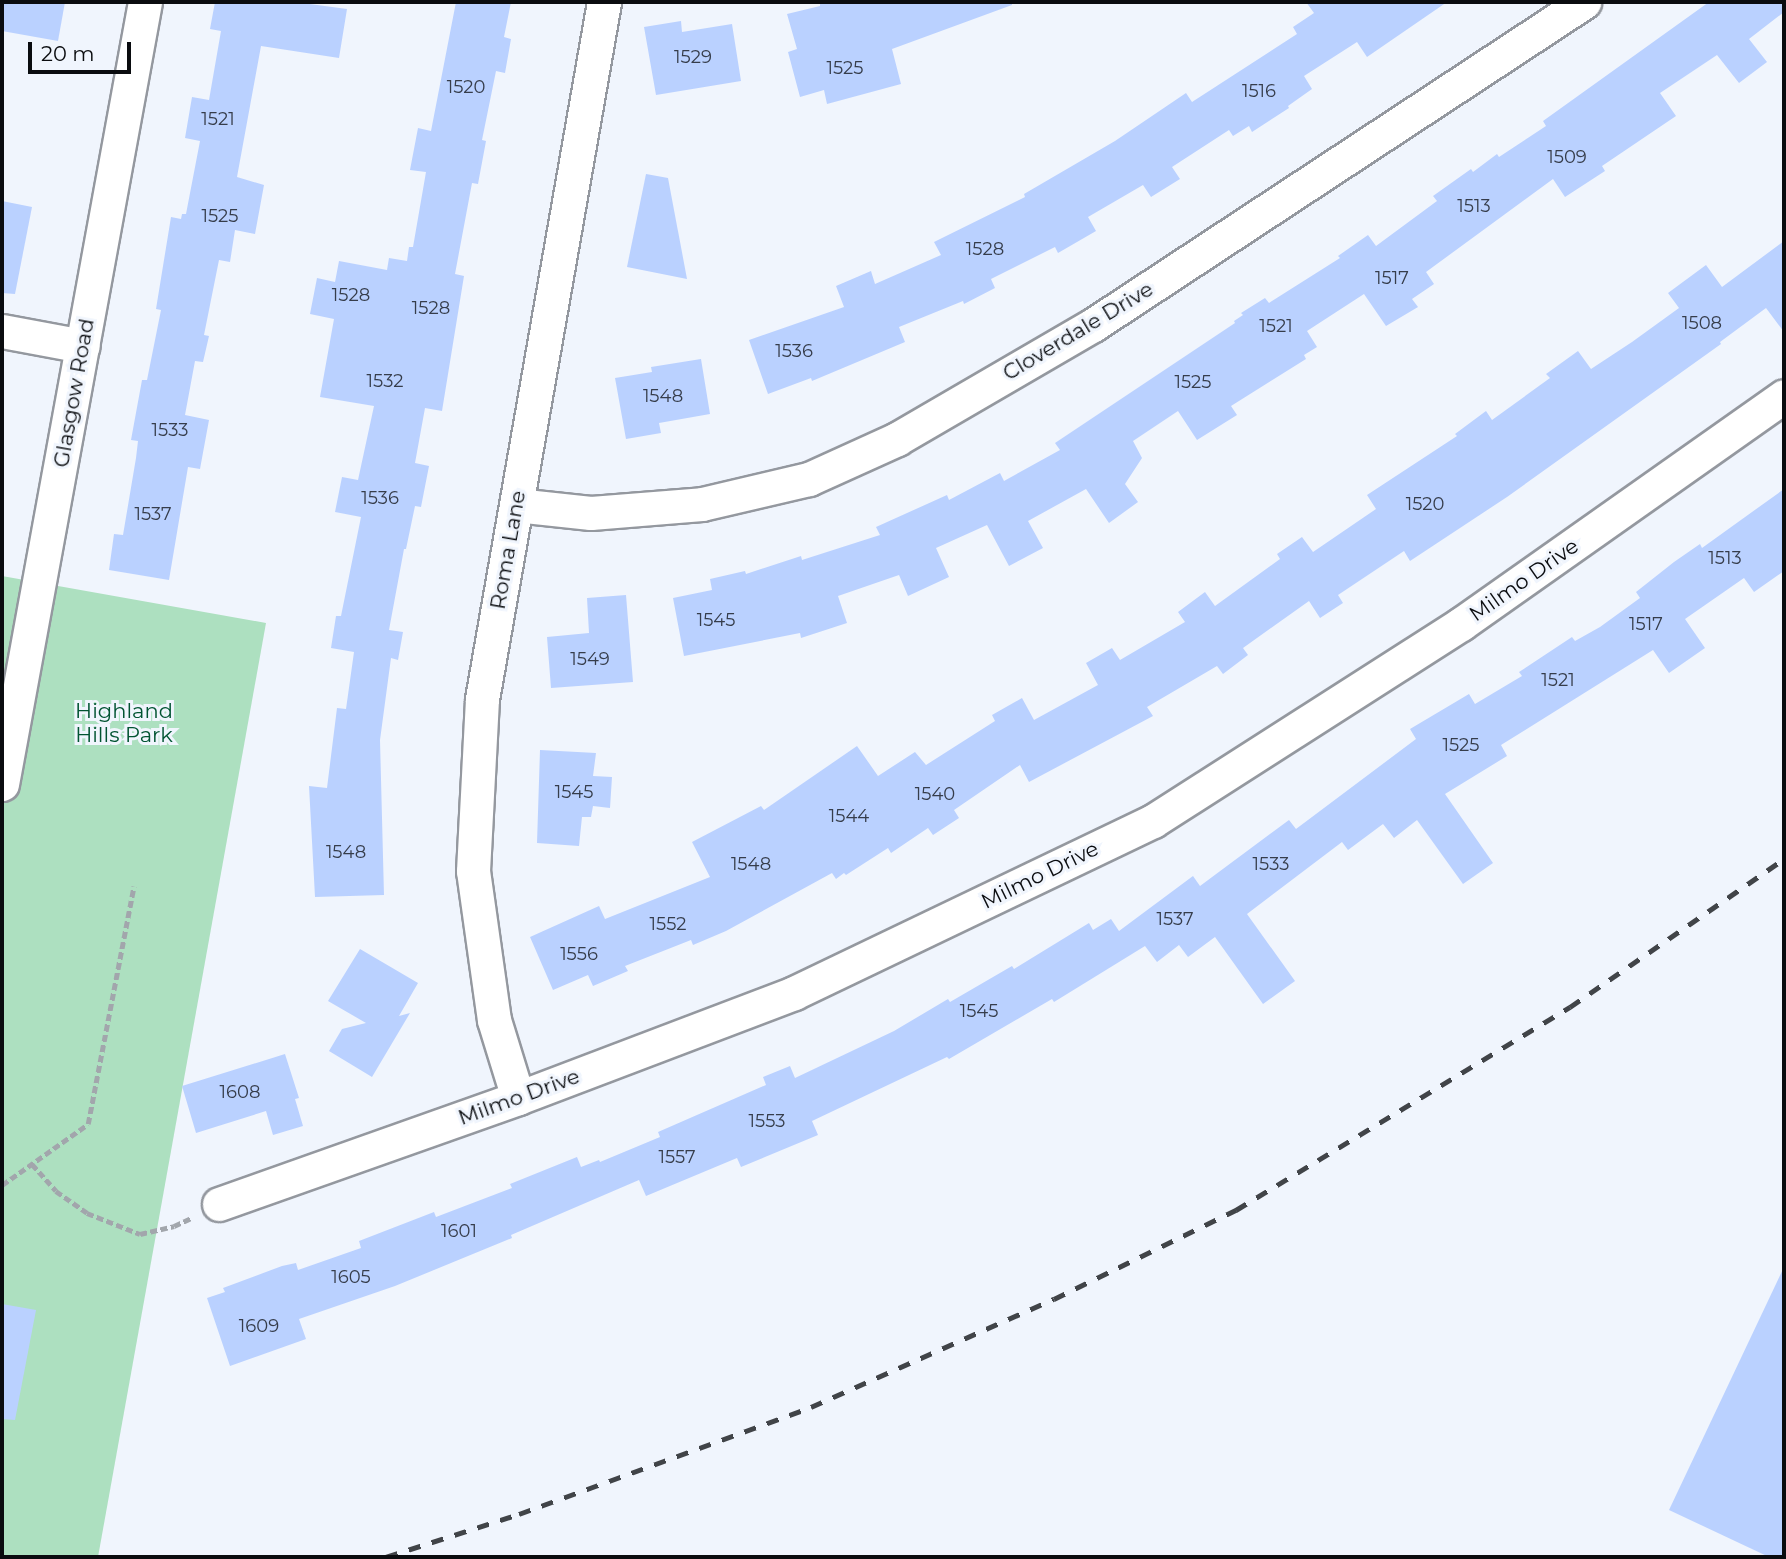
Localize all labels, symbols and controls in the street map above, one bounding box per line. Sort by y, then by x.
scale bar [32,28,135,72]
text: 20 m [41,41,95,66]
house number: 1529 [674,46,712,68]
house number: 1525 [826,57,864,79]
house number: 1520 [447,76,485,98]
house number: 1516 [1242,80,1276,102]
house number: 1521 [201,108,235,130]
house number: 1509 [1547,146,1587,168]
house number: 1513 [1457,195,1491,217]
house number: 1525 [201,205,239,227]
house number: 1528 [966,238,1004,260]
house number: 1517 [1375,267,1409,289]
street label: Cloverdale Drive [998,276,1158,386]
house number: 1528 [332,284,370,306]
house number: 1528 [412,297,450,319]
house number: 1508 [1682,312,1722,334]
house number: 1521 [1259,315,1293,337]
street label: Glasgow Road [49,317,99,469]
house number: 1536 [775,340,813,362]
house number: 1532 [367,370,403,392]
house number: 1525 [1174,371,1212,393]
house number: 1548 [643,385,683,407]
house number: 1533 [152,419,188,441]
house number: 1536 [361,487,399,509]
street label: Roma Lane [485,489,531,611]
house number: 1520 [1406,493,1444,515]
house number: 1537 [134,503,172,525]
street label: Milmo Drive [1465,533,1583,627]
house number: 1513 [1708,547,1742,569]
house number: 1545 [697,609,735,631]
house number: 1517 [1629,613,1663,635]
house number: 1549 [570,648,610,670]
house number: 1521 [1541,669,1575,691]
park label: Highland Hills Park [75,698,173,748]
house number: 1525 [1442,734,1480,756]
house number: 1545 [555,781,593,803]
house number: 1540 [915,783,955,805]
house number: 1544 [829,805,869,827]
street label: Milmo Drive [977,836,1103,914]
house number: 1548 [326,841,366,863]
house number: 1548 [731,853,771,875]
house number: 1533 [1253,853,1289,875]
house number: 1537 [1156,908,1194,930]
house number: 1552 [650,913,686,935]
house number: 1556 [560,943,598,965]
house number: 1545 [960,1000,998,1022]
street label: Milmo Drive [455,1063,583,1131]
house number: 1608 [220,1081,260,1103]
house number: 1553 [749,1110,785,1132]
house number: 1557 [658,1146,696,1168]
house number: 1601 [441,1220,477,1242]
house number: 1605 [331,1266,371,1288]
house number: 1609 [239,1315,279,1337]

